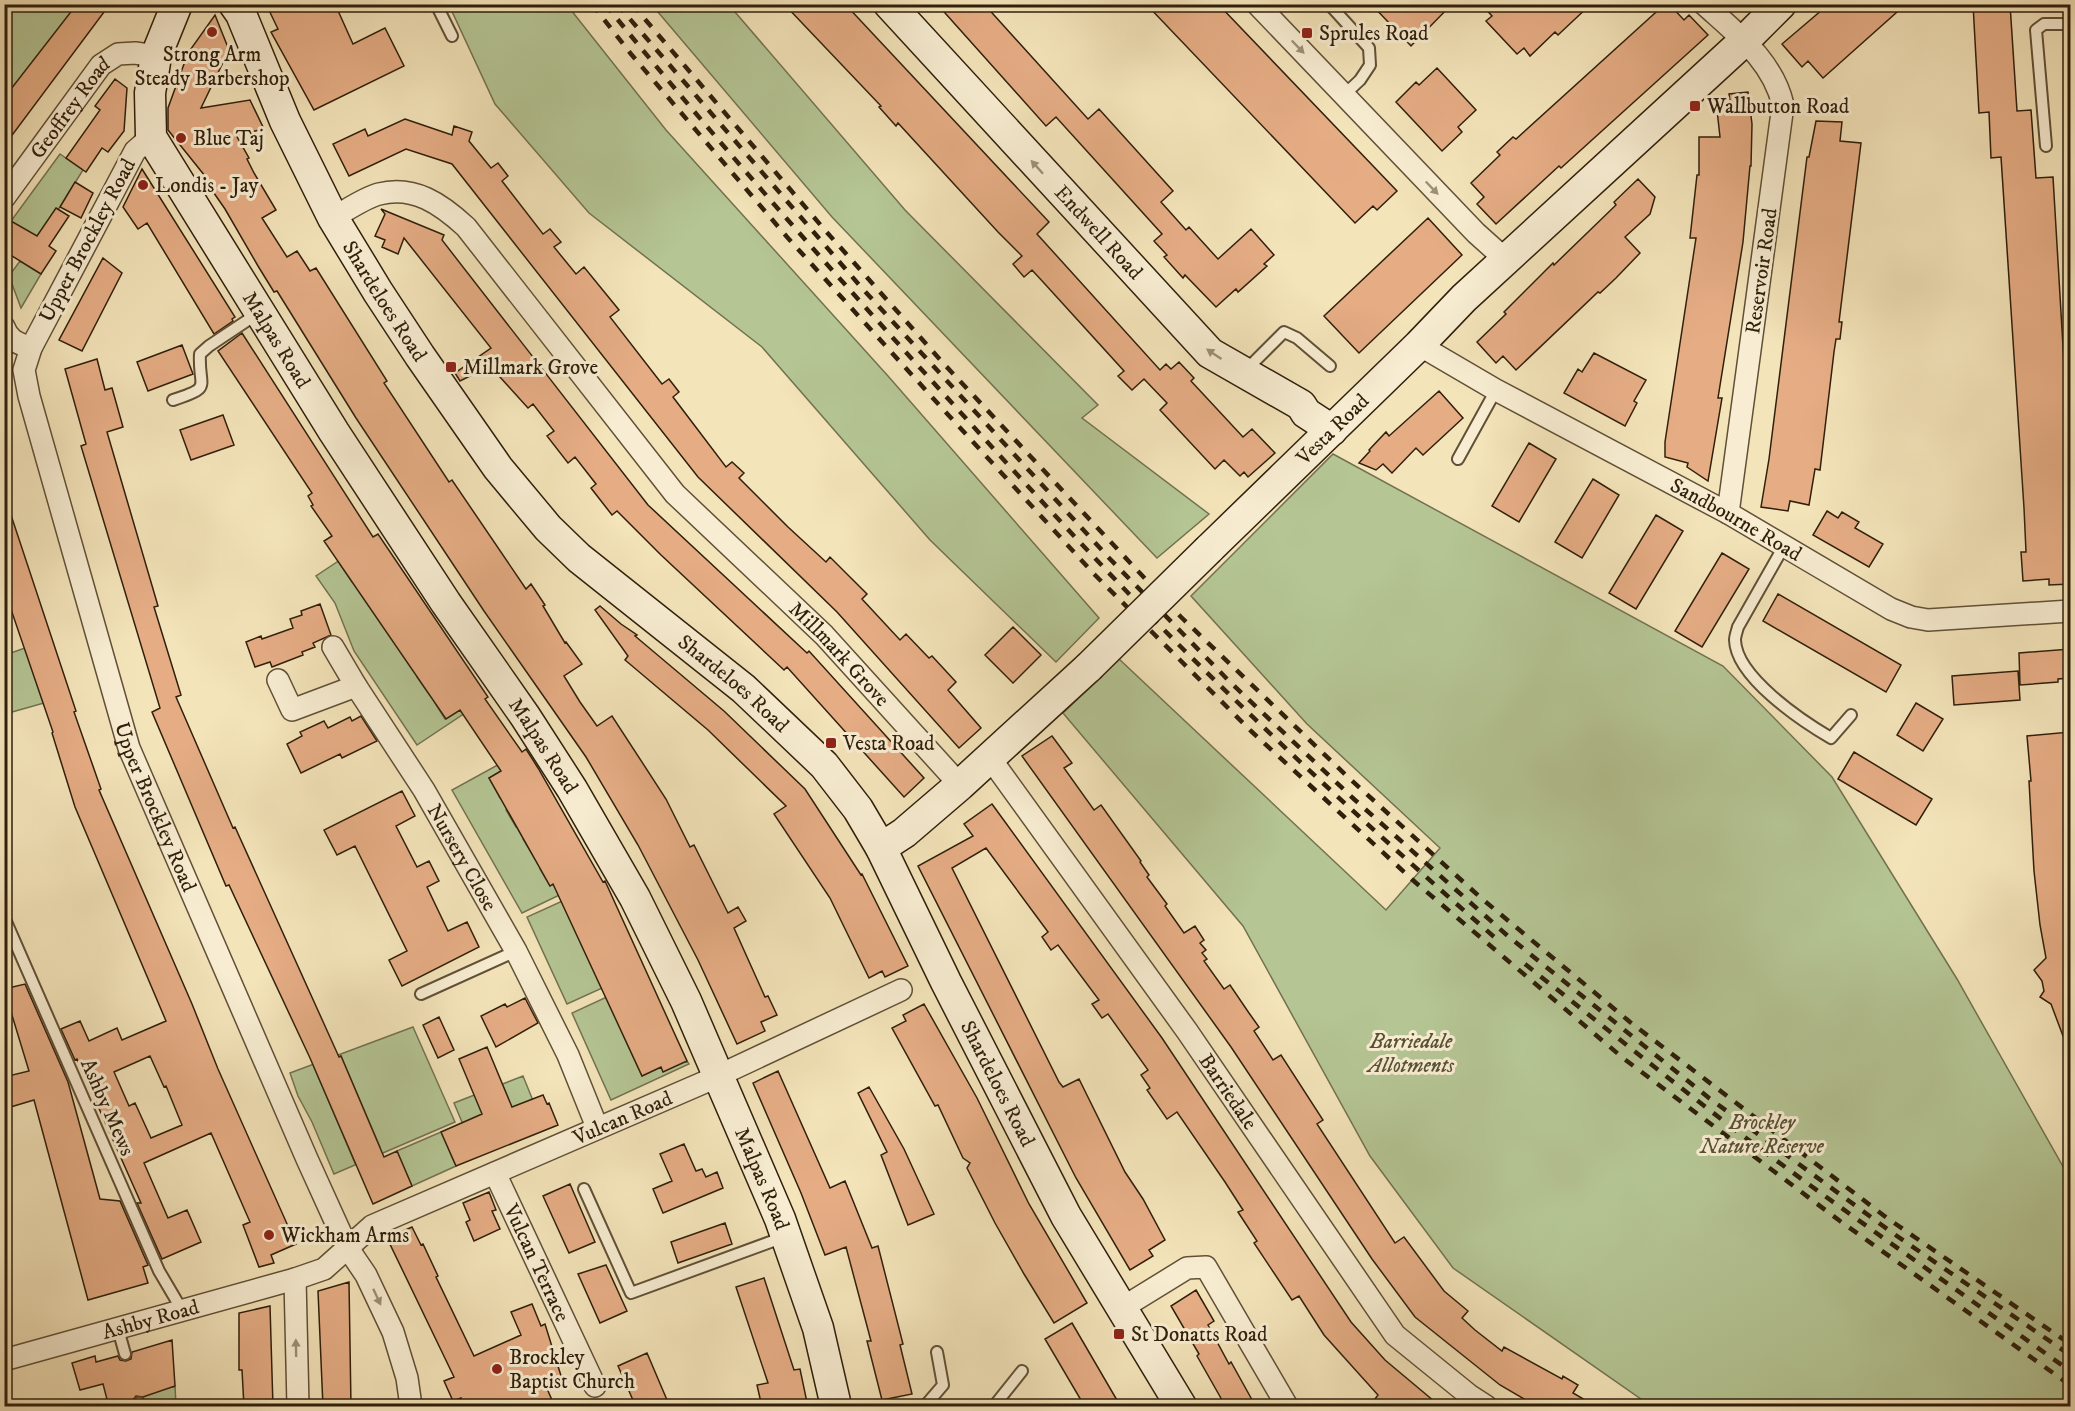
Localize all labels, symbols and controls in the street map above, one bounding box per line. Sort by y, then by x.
place label: Sprules Road [1319,21,1429,47]
marker: Strong Arm Steady Barbershop [205,25,219,39]
marker: Sprules Road [1300,26,1314,40]
one-way arrow [1291,39,1305,54]
place label: Strong Arm Steady Barbershop [134,42,290,92]
street label: Geoffrey Road [25,51,115,164]
place label: Wallbutton Road [1706,94,1850,120]
marker: Wallbutton Road [1688,99,1702,113]
place label: Blue Taj [193,126,264,152]
marker: Blue Taj [174,131,188,145]
street label: Upper Brockley Road [34,154,142,327]
one-way arrow [1030,159,1044,174]
place label: Londis - Jay [155,173,259,199]
marker: Londis - Jay [136,178,150,192]
street label: Endwell Road [1048,180,1148,286]
one-way arrow [1425,180,1439,194]
street label: Reservoir Road [1740,206,1784,336]
street label: Shardeloes Road [336,236,432,367]
street label: Malpas Road [236,287,316,394]
one-way arrow [1206,348,1223,359]
place label: Millmark Grove [463,355,598,381]
marker: Millmark Grove [444,360,458,374]
street label: Vesta Road [1290,388,1375,472]
street label: Sandbourne Road [1666,473,1807,568]
street label: Millmark Grove [783,597,895,713]
street label: Shardeloes Road [672,629,794,739]
street label: Malpas Road [502,693,584,799]
street label: Upper Brockley Road [108,719,202,897]
place label: Vesta Road [842,731,935,757]
marker: Vesta Road [824,736,838,750]
street label: Nursery Close [421,800,502,916]
street label: Shardeloes Road [954,1017,1041,1152]
park label: Barriedale Allotments [1366,1029,1455,1079]
street label: Barriedale [1192,1049,1263,1135]
street label: Ashby Mews [74,1055,140,1160]
street label: Vulcan Road [568,1086,677,1152]
park label: Brockley Nature Reserve [1699,1110,1824,1160]
street label: Malpas Road [728,1124,795,1234]
street label: Vulcan Terrace [497,1199,575,1326]
place label: Wickham Arms [280,1223,409,1249]
marker: Wickham Arms [262,1228,276,1242]
one-way arrow [372,1289,381,1306]
street label: Ashby Road [99,1294,202,1346]
place label: St Donatts Road [1131,1322,1268,1348]
marker: St Donatts Road [1112,1327,1126,1341]
one-way arrow [291,1339,301,1358]
place label: Brockley Baptist Church [509,1345,635,1395]
marker: Brockley Baptist Church [490,1362,504,1376]

